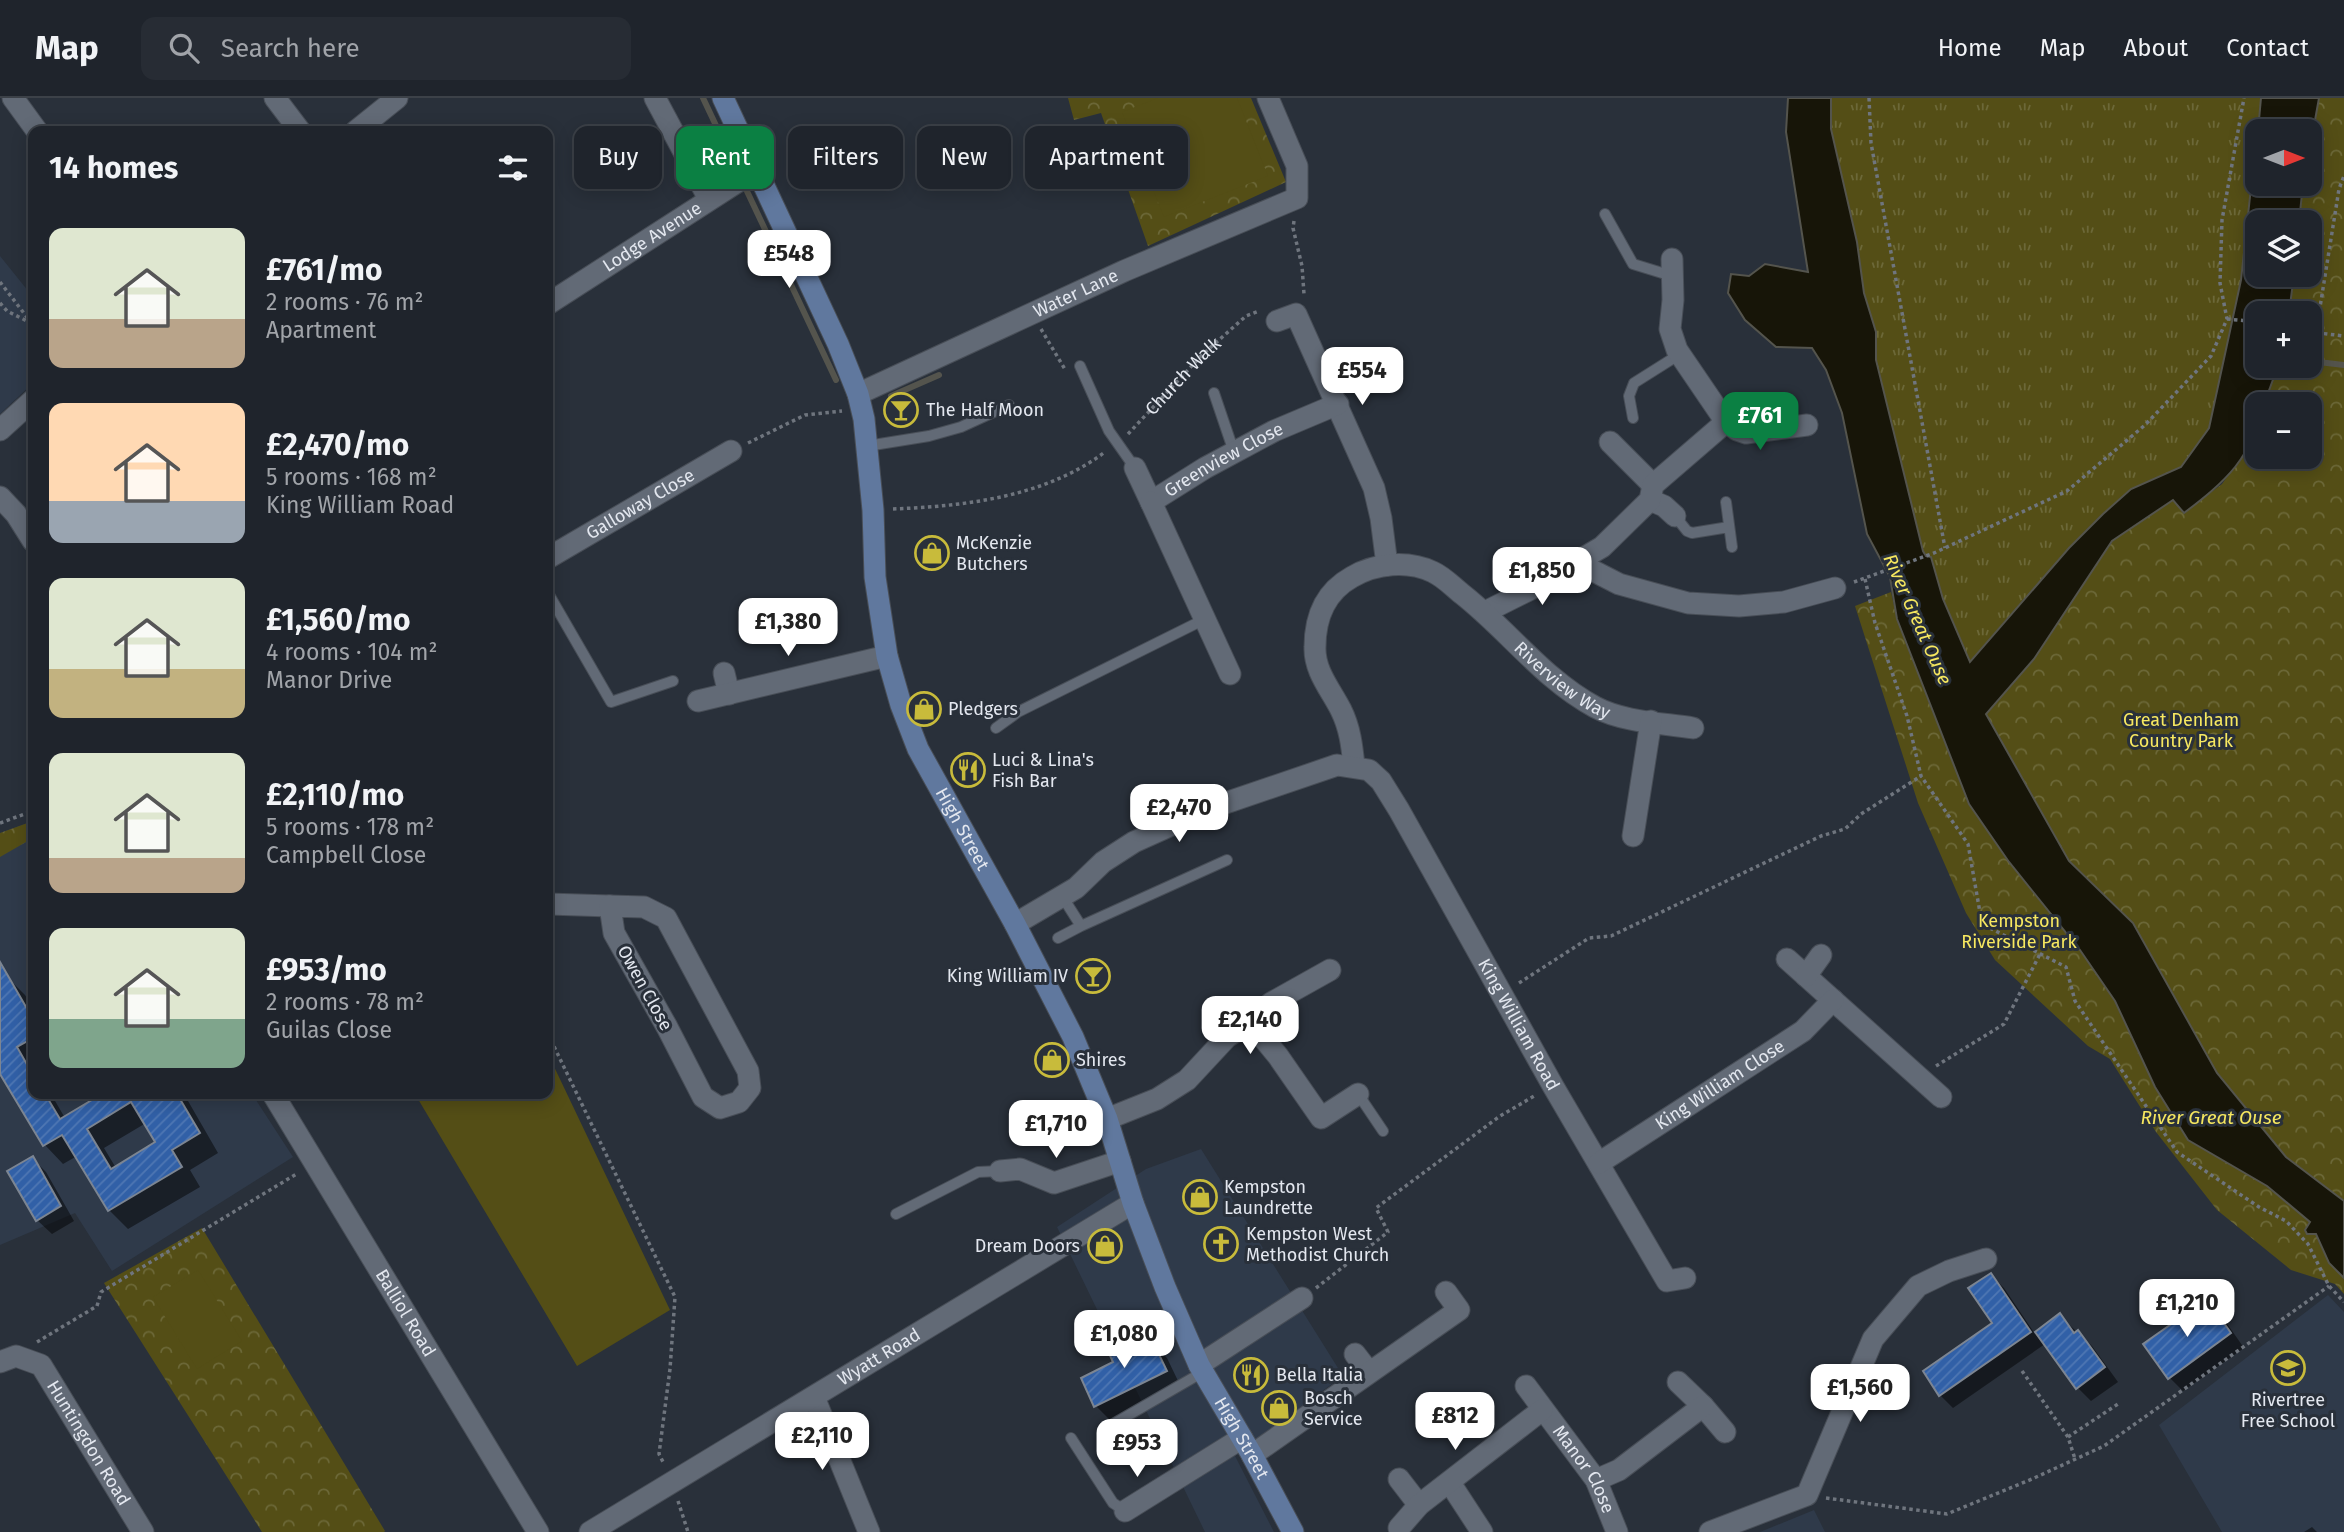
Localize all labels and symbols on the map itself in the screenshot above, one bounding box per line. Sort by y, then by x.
north arrow [2245,119,2322,196]
street label: Lodge Avenue [599,197,706,277]
pin: £548 [748,230,830,290]
street label: Water Lane [1030,264,1122,322]
street label: Church Walk [1141,332,1226,420]
pin: £554 [1321,348,1403,407]
bar icon: The Half Moon [882,391,920,429]
pin: £761 [1719,392,1801,452]
place label: The Half Moon [926,399,1044,421]
street label: Greenview Close [1160,417,1286,502]
street label: Galloway Close [582,464,698,544]
place label: McKenzie Butchers [956,532,1032,575]
shop icon: McKenzie Butchers [913,534,951,572]
pin: £1,850 [1485,547,1599,607]
water label: River Great Ouse [1878,550,1957,689]
pin: £1,380 [731,598,845,658]
street label: Riverview Way [1510,637,1614,724]
shop icon: Pledgers [905,690,943,728]
place label: Pledgers [948,698,1018,720]
park label: Great Denham Country Park [2123,709,2239,752]
place label: Luci & Lina's Fish Bar [992,749,1094,792]
restaurant icon: Luci & Lina's Fish Bar [949,751,987,789]
street label: High Street [931,784,994,874]
pin: £2,470 [1122,784,1236,844]
park label: Kempston Riverside Park [1961,910,2078,953]
street label: Owen Close [613,941,677,1035]
street label: King William Road [1473,955,1564,1094]
bar icon: King William IV [1074,957,1112,995]
place label: King William IV [947,965,1068,987]
pin: £2,140 [1193,996,1307,1056]
street label: King William Close [1651,1035,1789,1135]
shop icon: Shires [1033,1041,1071,1079]
place label: Shires [1076,1049,1126,1071]
pin: £1,710 [999,1100,1113,1160]
water label: River Great Ouse [2140,1106,2282,1129]
place label: Kempston Laundrette [1224,1176,1313,1219]
shop icon: Kempston Laundrette [1181,1178,1219,1216]
place label: Kempston West Methodist Church [1246,1223,1389,1266]
church icon: Kempston West Methodist Church [1202,1225,1240,1263]
shop icon: Dream Doors [1086,1227,1124,1265]
place label: Dream Doors [975,1235,1080,1257]
street label: Balliol Road [371,1265,440,1361]
pin: £1,210 [2130,1280,2244,1339]
pin: £1,080 [1067,1310,1181,1370]
street label: Wyatt Road [834,1323,924,1390]
school or university icon: Rivertree Free School [2269,1349,2307,1387]
restaurant icon: Bella Italia [1232,1356,1270,1394]
place label: Bella Italia [1276,1364,1363,1386]
pin: £1,560 [1803,1364,1917,1424]
street label: Huntingdon Road [42,1376,135,1510]
place label: Bosch Service [1304,1387,1363,1430]
shop icon: Bosch Service [1260,1389,1298,1427]
place label: Rivertree Free School [2241,1389,2335,1432]
pin: £812 [1414,1392,1496,1452]
street label: High Street [1209,1393,1274,1483]
pin: £2,110 [765,1412,879,1472]
pin: £953 [1096,1420,1178,1479]
street label: Manor Close [1548,1421,1619,1517]

